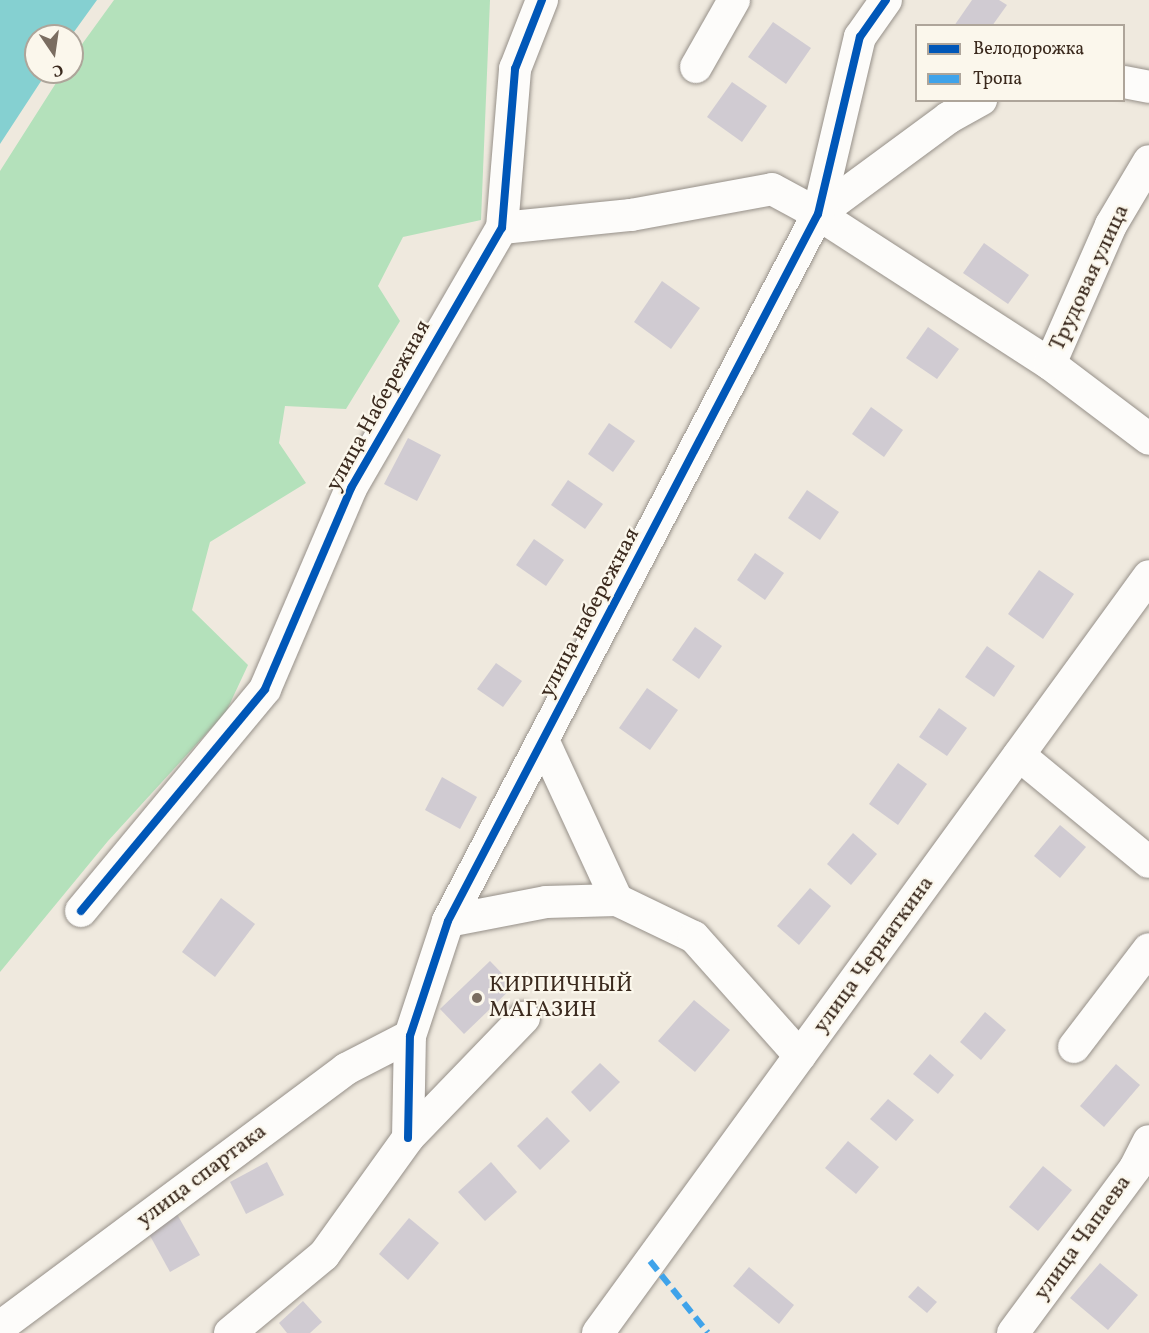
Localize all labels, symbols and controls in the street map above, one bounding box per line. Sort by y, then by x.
north arrow [24,24,84,84]
legend [915,24,1125,102]
text: Велодорожка [973,37,1084,62]
text: С [50,58,65,81]
text: Тропа [973,67,1022,92]
street label: Трудовая улица [1044,200,1136,356]
street label: улица Набережная [321,316,437,496]
street label: улица набережная [534,524,646,702]
street label: улица Чернаткина [808,871,940,1039]
place label: КИРПИЧНЫЙ МАГАЗИН [489,972,633,1023]
marker: КИРПИЧНЫЙ МАГАЗИН [470,991,484,1005]
street label: улица спартака [132,1119,272,1233]
street label: улица Чапаева [1029,1170,1137,1306]

